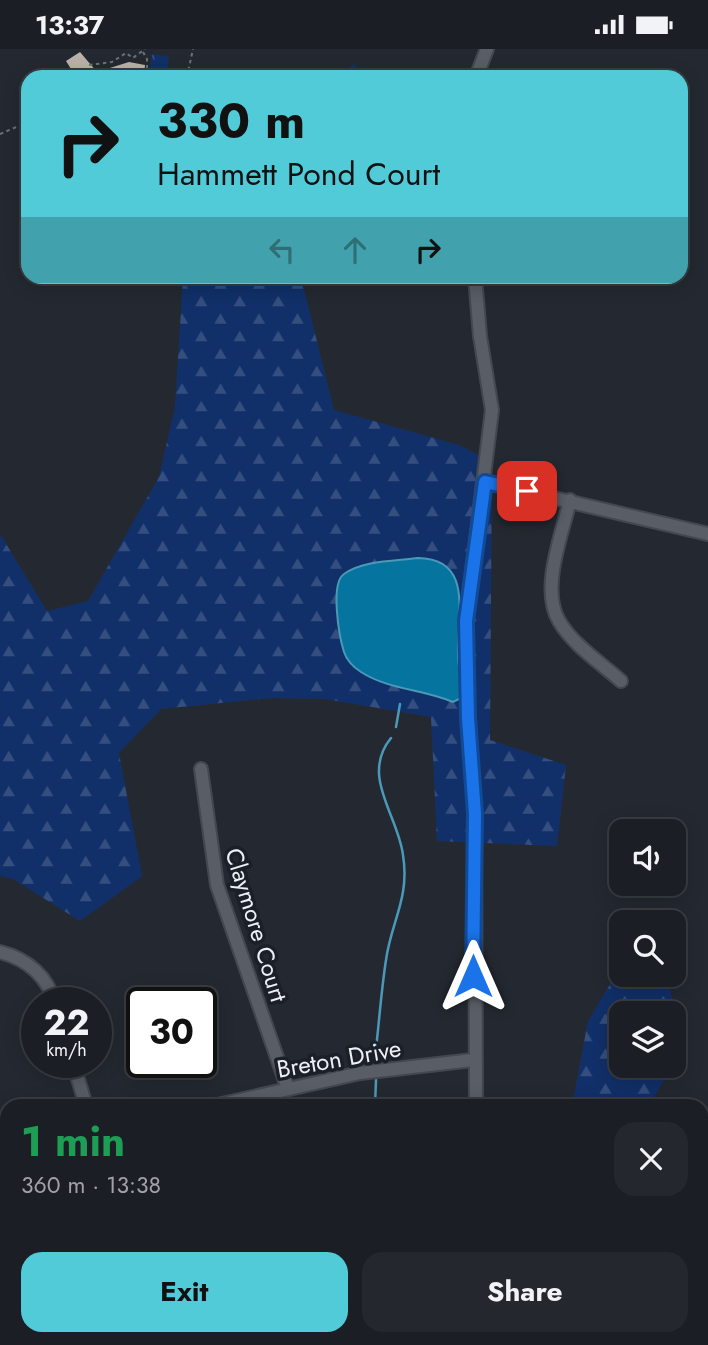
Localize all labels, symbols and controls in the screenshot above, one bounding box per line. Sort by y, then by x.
text: 13:37 [35,6,104,44]
text: 330 m [157,86,305,156]
icon: right [42,98,133,189]
text: Hammett Pond Court [157,151,440,197]
icon: left [263,231,301,269]
icon: ahead [336,231,374,269]
icon: right [409,231,447,269]
pin [497,461,557,521]
icon: arrive [508,472,546,510]
map controls [609,819,686,1078]
button: sound [609,819,686,896]
street label: Claymore Court [216,844,297,1006]
button: search [609,910,686,987]
position arrow [436,939,510,1013]
speed limit sign: 30 [126,987,217,1078]
text: 22 [44,998,89,1048]
button: layers [609,1001,686,1078]
street label: Breton Drive [274,1030,404,1087]
text: km/h [46,1037,87,1063]
text: 1 min [21,1111,125,1172]
button: close [614,1122,688,1196]
text: 360 m · 13:38 [21,1168,161,1202]
button: Exit [21,1252,348,1332]
button: Share [362,1252,688,1332]

